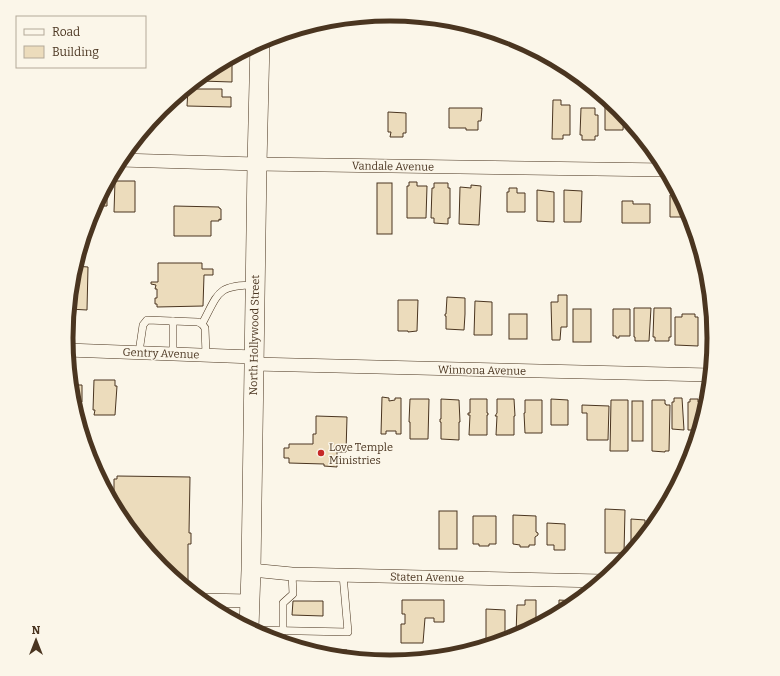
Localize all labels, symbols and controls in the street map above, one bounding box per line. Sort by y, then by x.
legend [16,16,146,68]
text: Road [52,25,80,39]
text: Building [52,45,99,59]
street label: Vandale Avenue [352,159,434,174]
street label: North Hollywood Street [247,275,262,395]
street label: Gentry Avenue [122,346,200,361]
street label: Winnona Avenue [438,363,526,378]
place label: Love Temple Ministries [329,441,393,467]
marker: Love Temple Ministries [316,448,326,458]
street label: Staten Avenue [390,570,464,585]
north arrow [16,620,56,660]
text: N [32,624,41,637]

